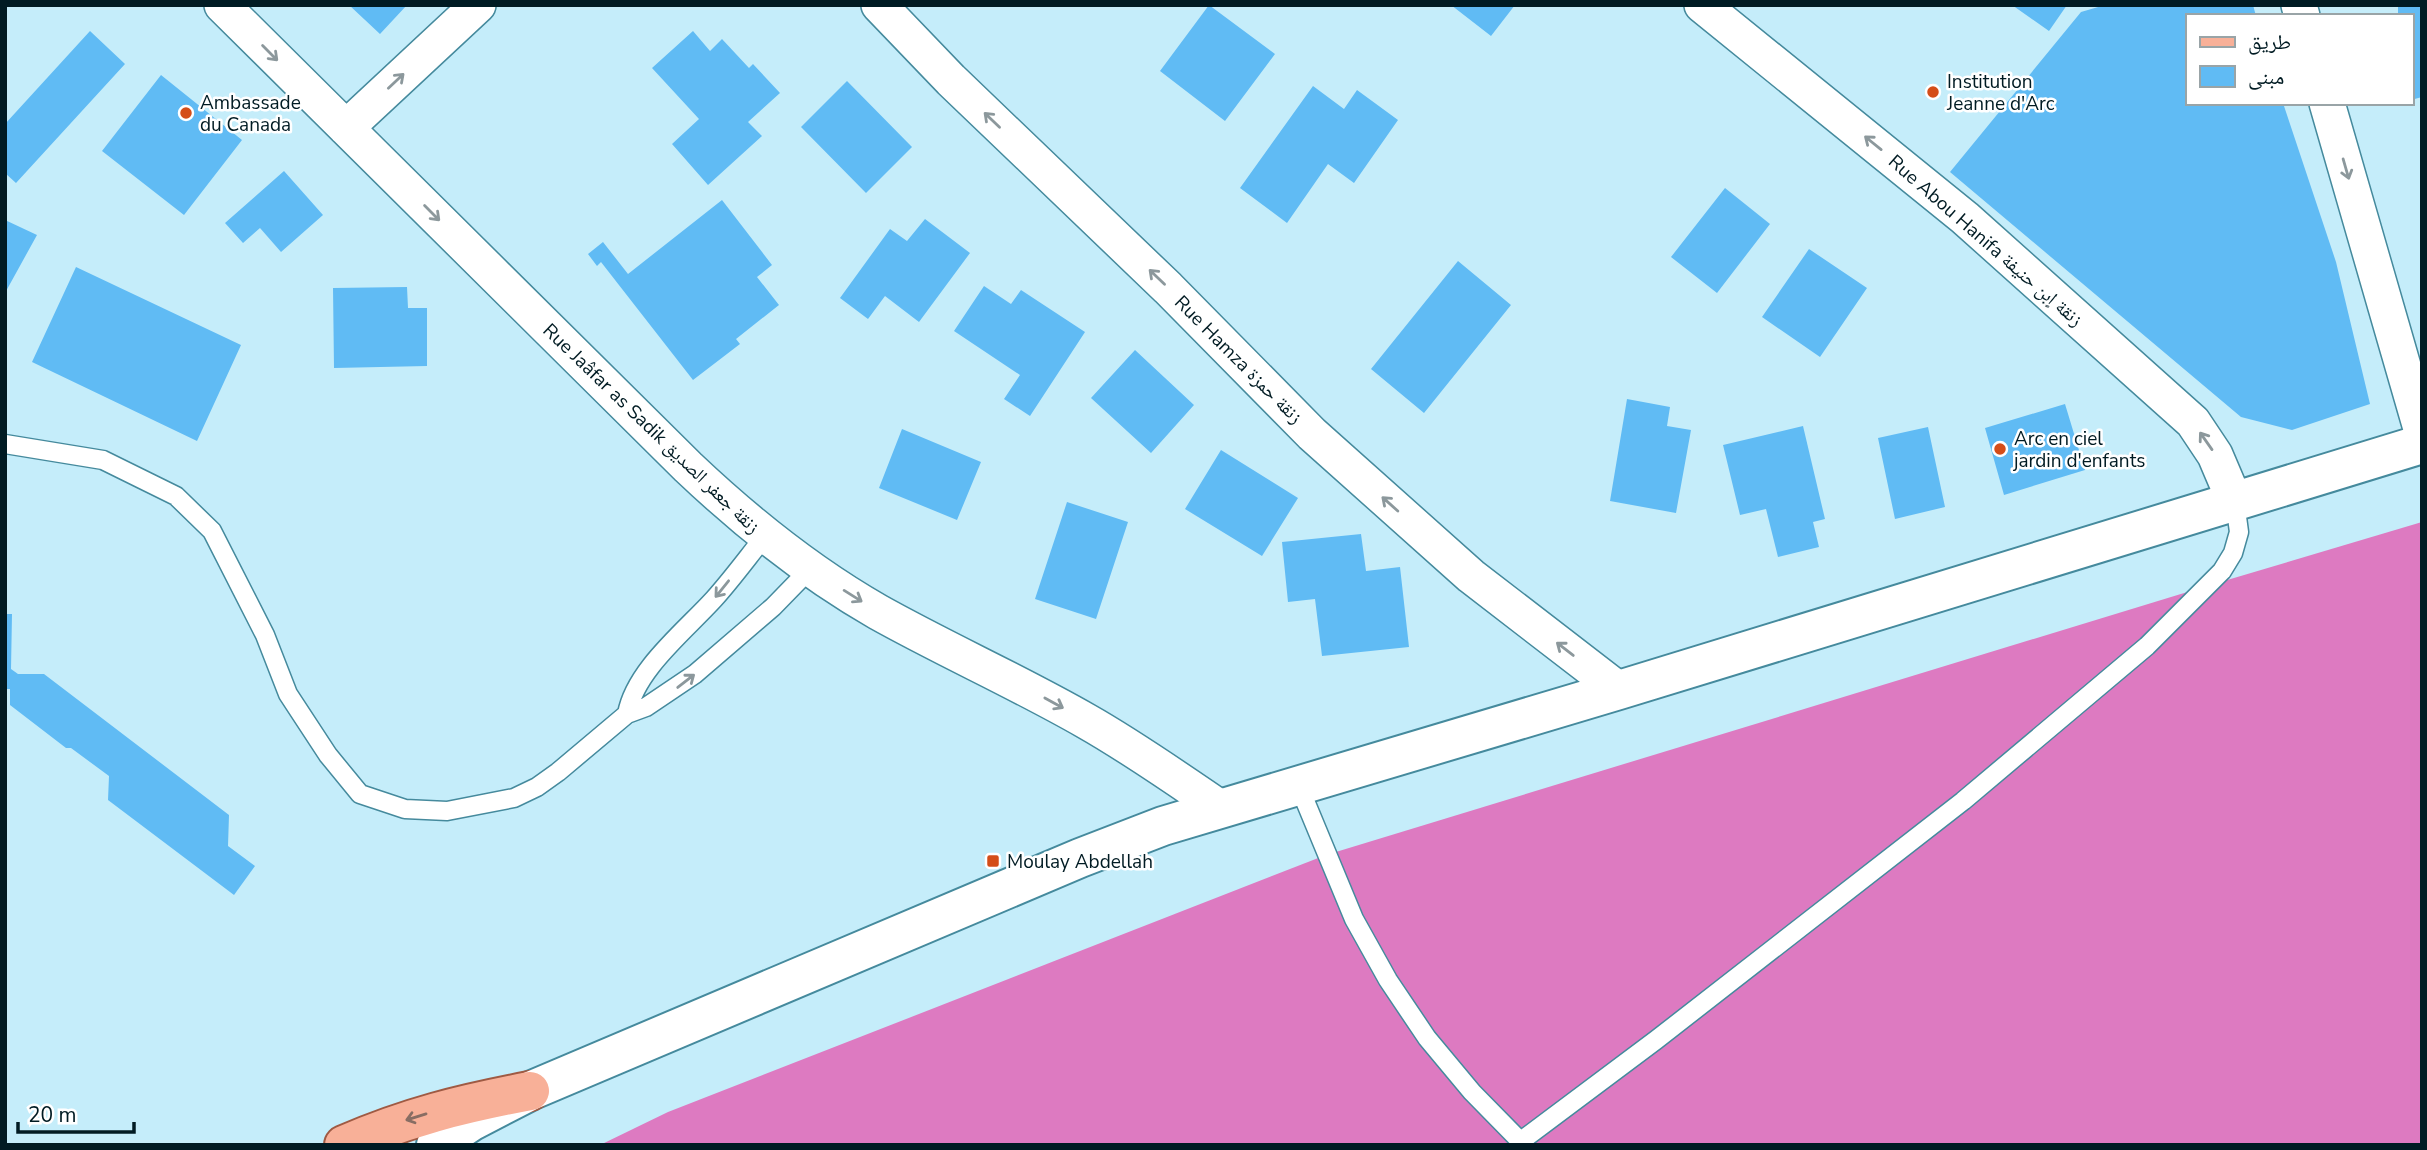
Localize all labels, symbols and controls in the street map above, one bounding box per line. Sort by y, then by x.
legend [2186,14,2413,105]
text: طريق [2248,28,2291,56]
one-way arrow [262,45,279,62]
text: مبنى [2248,63,2284,91]
place label: Institution Jeanne d'Arc [1946,69,2055,117]
one-way arrow [387,73,404,90]
marker: Institution Jeanne d'Arc [1925,84,1941,100]
place label: Ambassade du Canada [200,90,301,138]
marker: Ambassade du Canada [178,105,194,121]
one-way arrow [984,111,1001,128]
one-way arrow [1864,135,1882,151]
street label: Rue Abou Hanifa زنقة اٍبن حنيفة [1883,149,2088,333]
one-way arrow [2340,158,2353,180]
one-way arrow [423,205,440,222]
one-way arrow [1149,268,1166,285]
street label: Rue Hamza زنقة حمزة [1168,290,1308,430]
street label: Rue Jaâfar as Sadik زنقة جعفر الصديق [537,318,766,540]
place label: Arc en ciel jardin d'enfants [2012,426,2145,474]
one-way arrow [2199,432,2213,451]
marker: Arc en ciel jardin d'enfants [1992,441,2008,457]
one-way arrow [1382,495,1399,512]
one-way arrow [715,580,730,598]
one-way arrow [843,589,863,603]
one-way arrow [1556,641,1575,656]
one-way arrow [676,673,694,688]
one-way arrow [1043,697,1064,710]
place label: Moulay Abdellah [1007,849,1153,875]
marker: Moulay Abdellah [985,853,1001,869]
scale bar [18,1090,133,1134]
text: 20 m [28,1101,77,1129]
one-way arrow [405,1111,427,1124]

